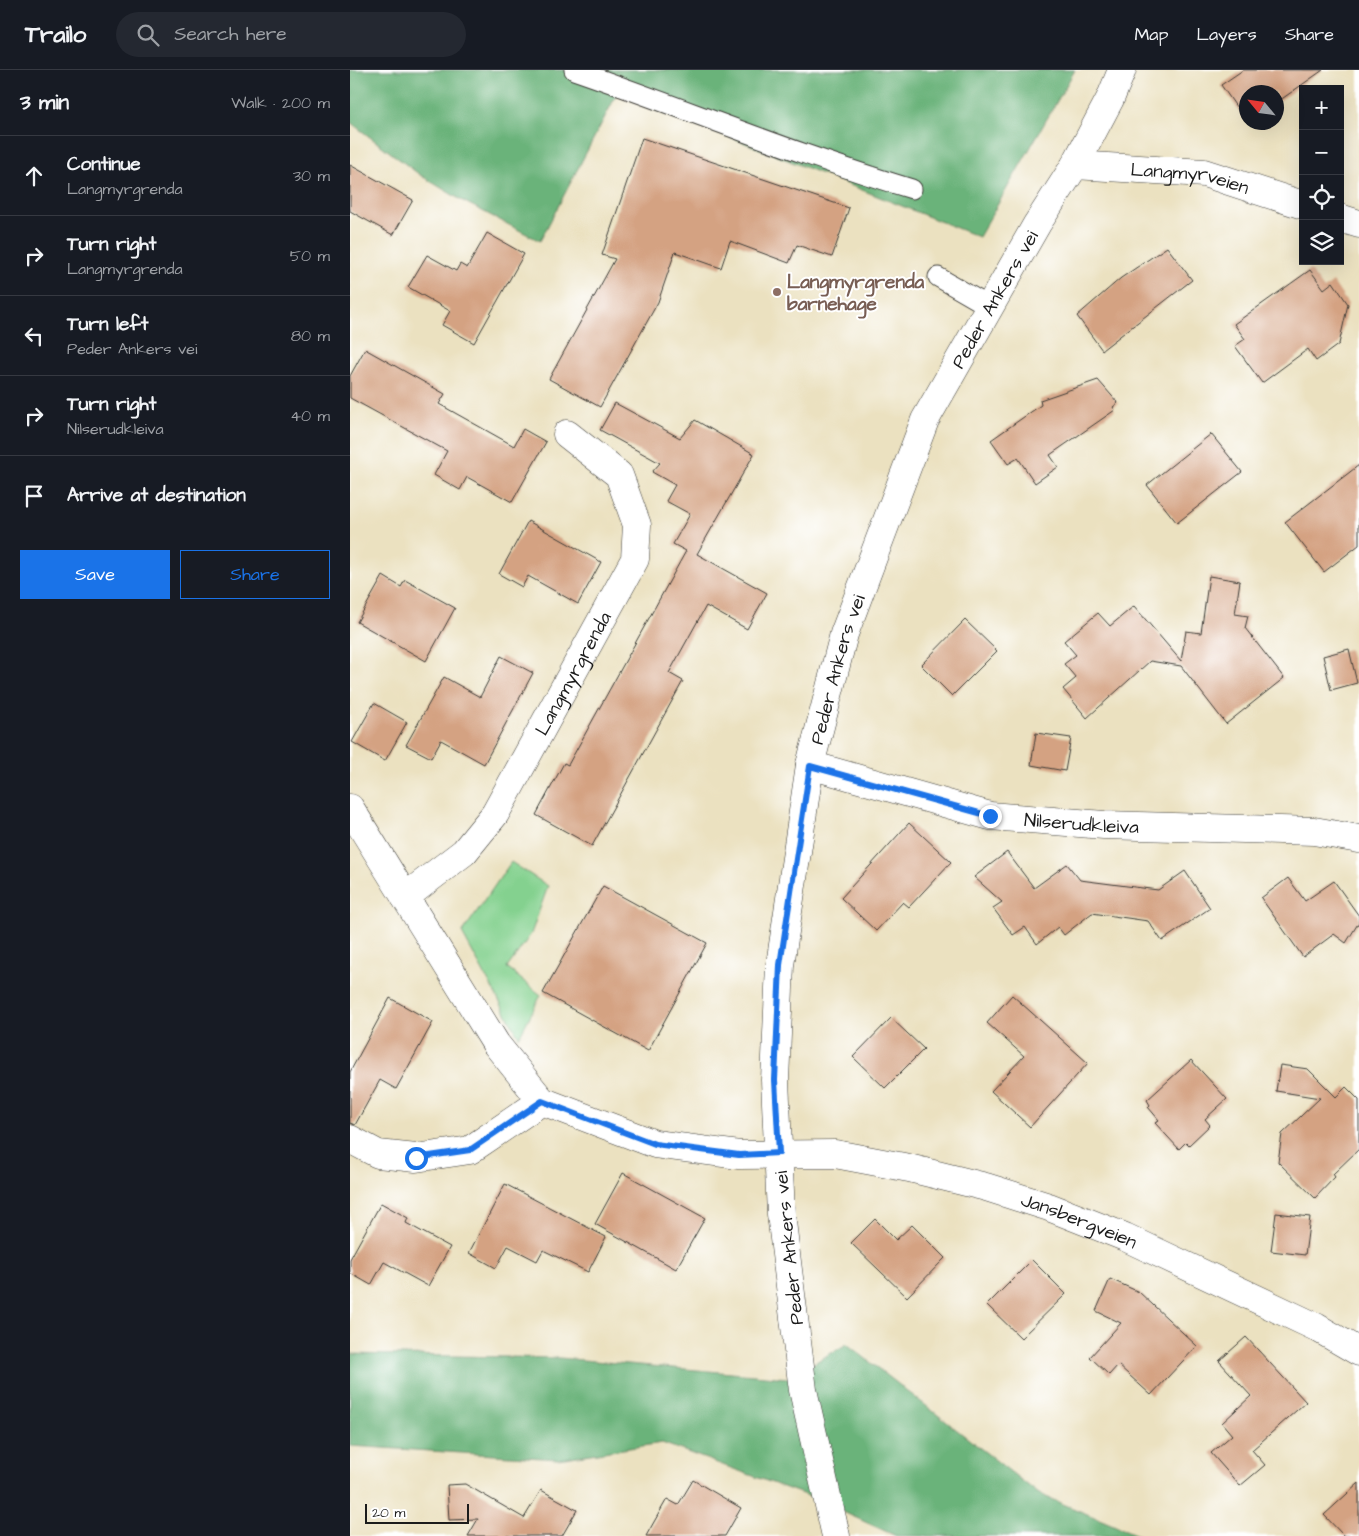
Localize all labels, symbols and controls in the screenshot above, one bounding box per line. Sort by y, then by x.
search box [116,12,466,57]
text: Trailo [25,18,86,52]
icon: search [134,21,162,49]
text: Search here [174,21,286,48]
text: Map [1134,22,1168,47]
text: Layers [1196,22,1257,47]
text: Share [1285,22,1334,47]
north arrow [1239,85,1284,130]
map controls [1299,85,1344,265]
button: + [1299,85,1344,130]
text: 3 min [20,88,69,117]
text: Walk · 200 m [231,92,330,114]
button: − [1299,130,1344,175]
text: Continue [67,151,141,178]
street label: Langmyrveien [1130,156,1252,202]
icon: ahead [20,162,48,190]
text: 30 m [293,165,330,187]
button: locate [1299,175,1344,220]
text: Langmyrgrenda [67,178,183,200]
button: layers [1299,220,1344,265]
street label: Peder Ankers vei [945,226,1046,374]
text: Turn right [67,231,156,258]
icon: right [20,242,48,270]
text: 50 m [290,245,330,267]
text: Langmyrgrenda [67,258,183,280]
place label: Langmyrgrenda barnehage [787,269,925,319]
marker: Langmyrgrenda barnehage [771,286,783,298]
text: Turn left [67,311,148,338]
icon: left [20,322,48,350]
text: 80 m [291,325,330,347]
text: Peder Ankers vei [67,338,197,360]
text: Turn right [67,391,156,418]
icon: right [20,402,48,430]
text: 40 m [290,405,330,427]
text: Nilserudkleiva [67,418,164,440]
icon: arrive [20,482,48,510]
text: Arrive at destination [67,482,246,509]
button: Save [20,550,170,599]
button: Share [180,550,330,599]
street label: Peder Ankers vei [804,591,873,747]
street label: Langmyrgrenda [529,607,619,740]
route end [979,805,1002,828]
street label: Nilserudkleiva [1023,807,1140,841]
route start [405,1147,428,1170]
street label: Peder Ankers vei [768,1169,811,1326]
street label: Jansbergveien [1017,1187,1142,1256]
scale bar [365,1501,469,1524]
text: 20 m [372,1503,405,1523]

